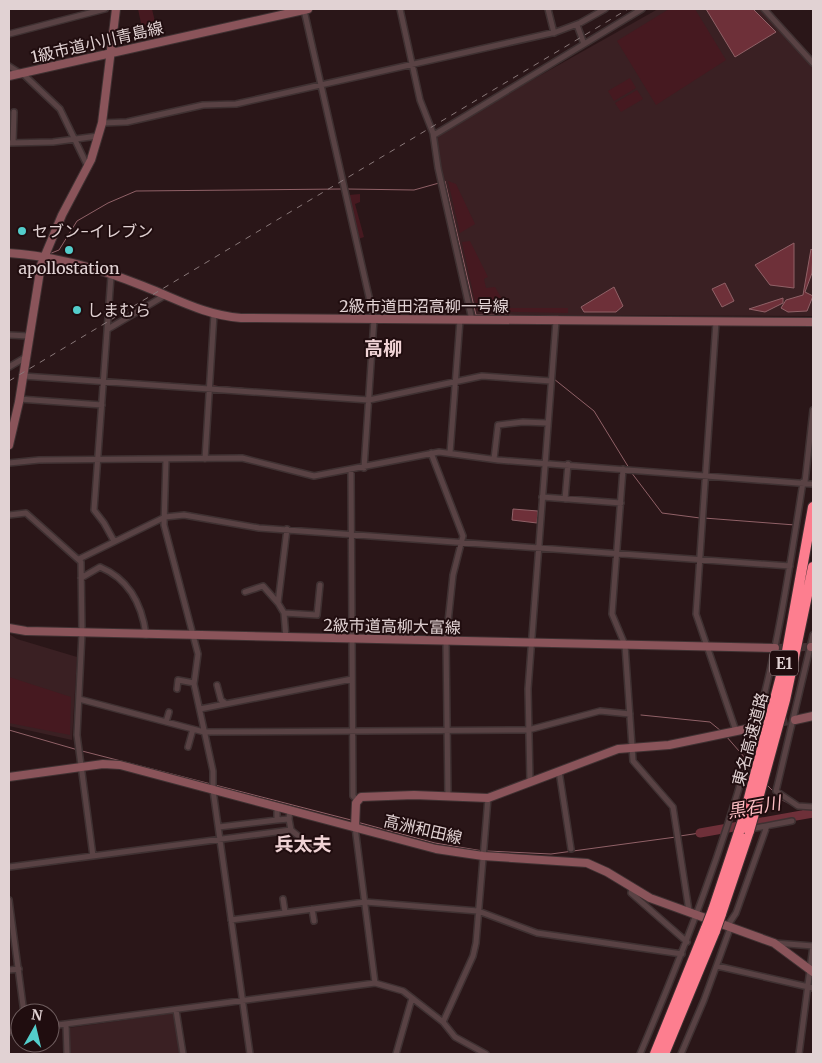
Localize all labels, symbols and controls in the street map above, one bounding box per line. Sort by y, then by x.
street label: 1級市道小川青島線 [29,17,165,67]
place label: セブン-イレブン [32,221,153,241]
marker: セブン-イレブン [16,225,28,237]
marker: apollostation [63,244,75,256]
place label: apollostation [18,258,120,278]
street label: 2級市道田沼高柳一号線 [339,296,509,316]
place label: しまむら [87,300,151,320]
marker: しまむら [71,304,83,316]
district label: 高柳 [364,336,402,360]
street label: 2級市道高柳大富線 [323,615,461,637]
road number: E1 [770,650,798,676]
street label: 東名高速道路 [728,690,772,788]
water label: 黒石川 [725,791,785,823]
street label: 高洲和田線 [382,810,464,848]
district label: 兵太夫 [274,832,332,856]
north arrow [10,1003,60,1053]
text: N [30,1005,44,1025]

